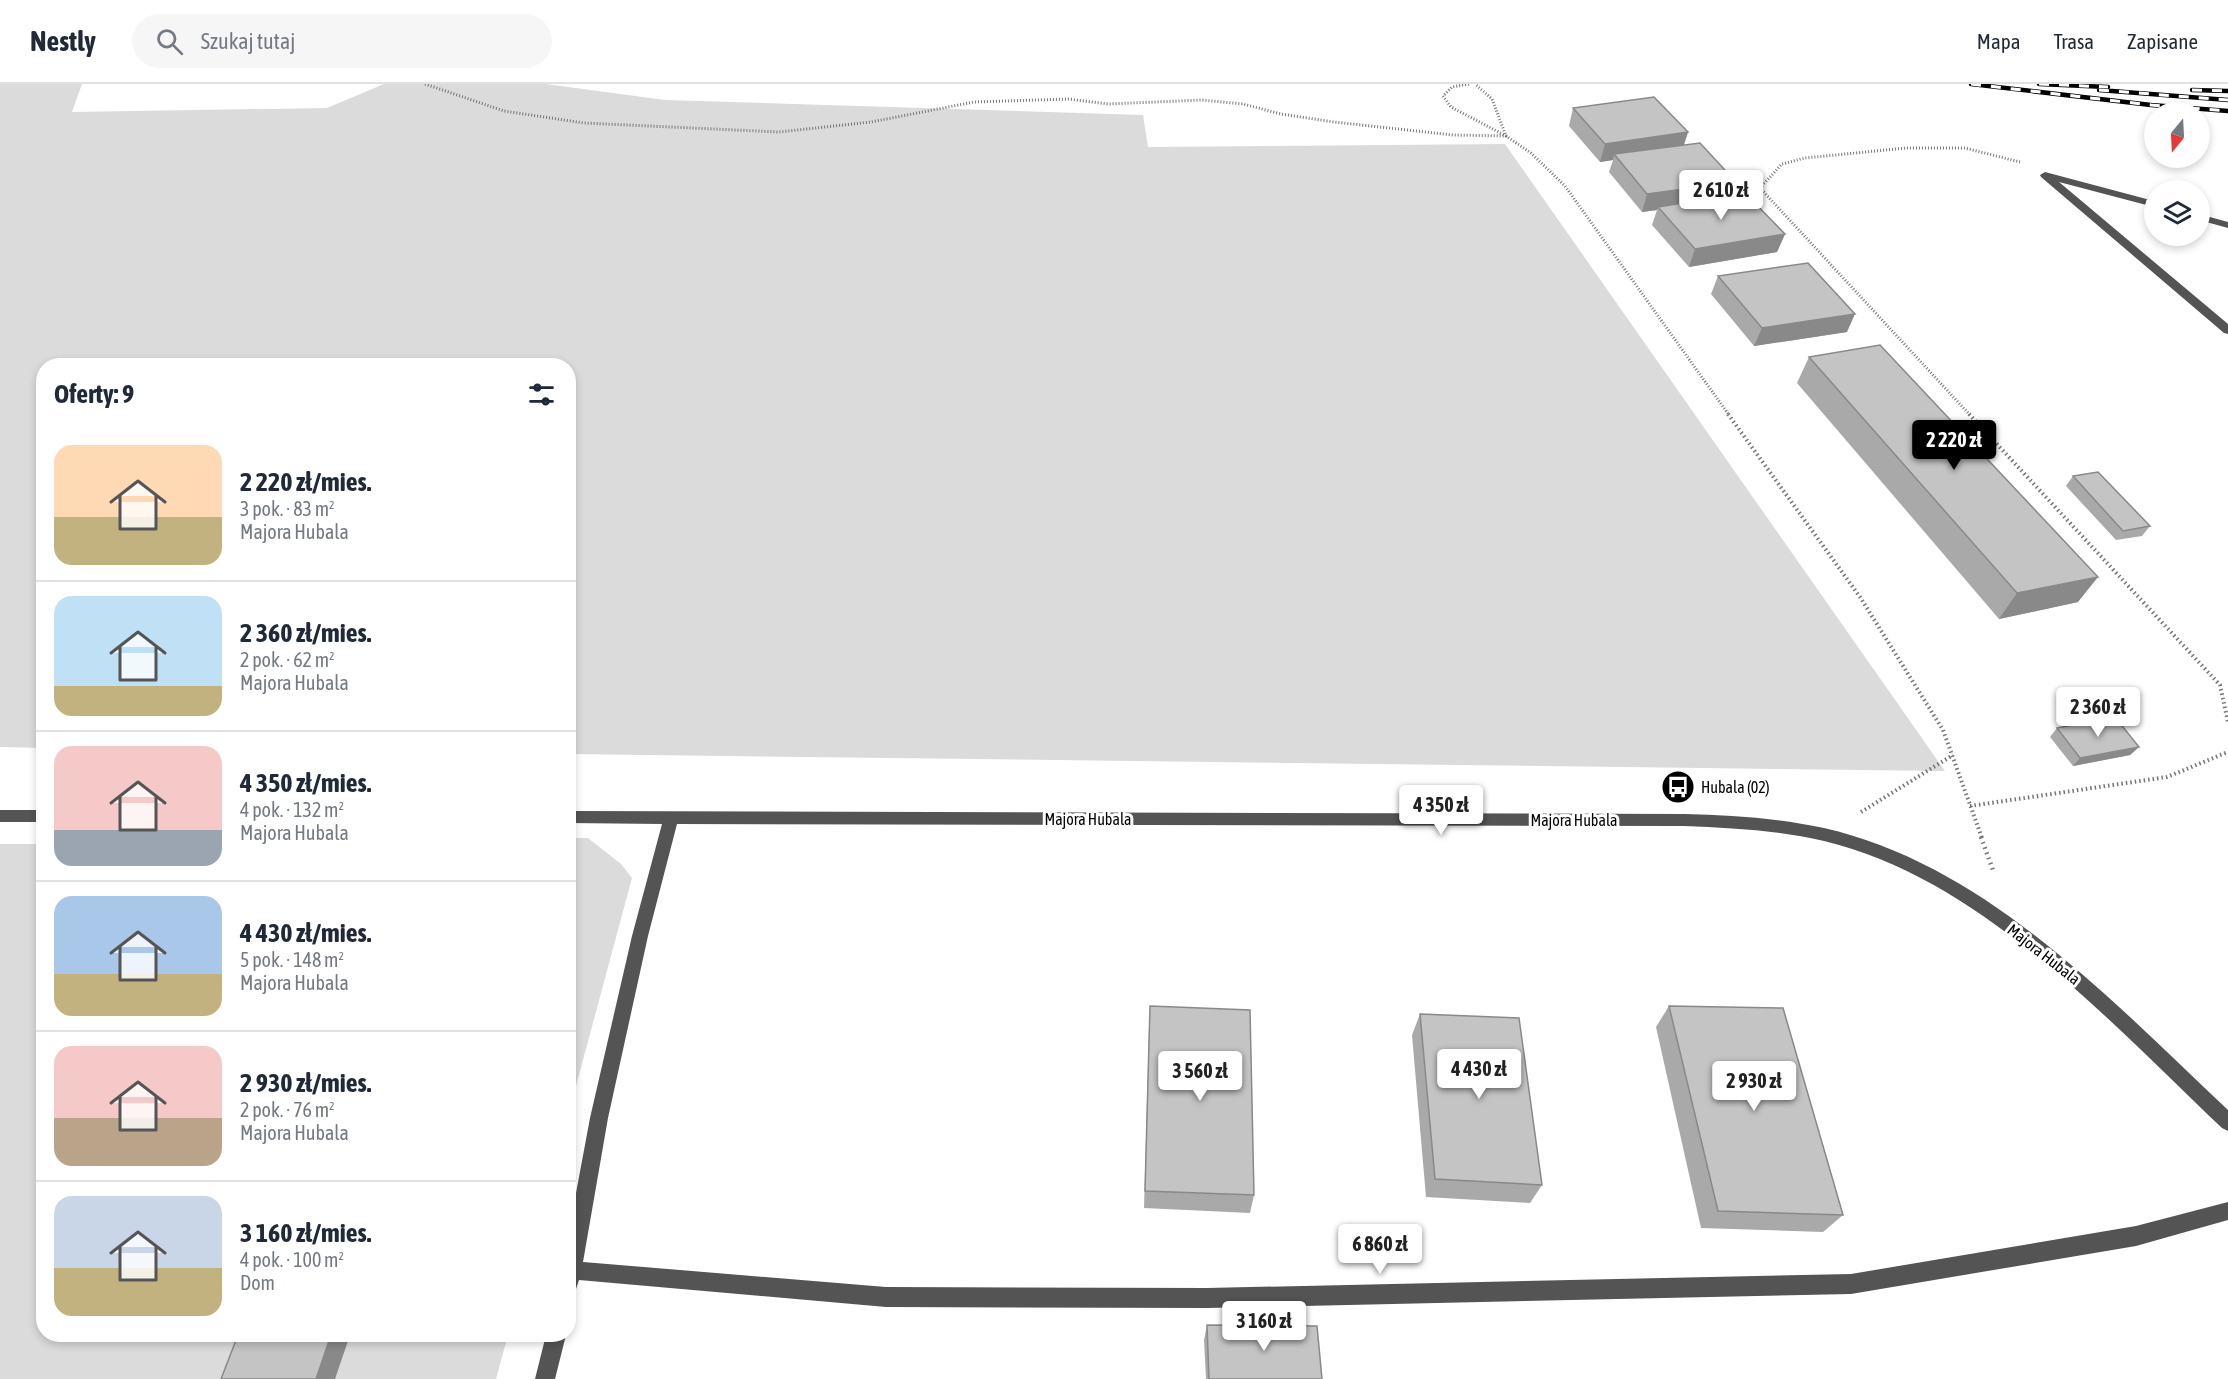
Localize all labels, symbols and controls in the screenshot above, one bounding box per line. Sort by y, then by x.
search box [132,14,552,68]
text: Nestly [30,25,96,57]
icon: search [153,25,186,58]
text: Szukaj tutaj [201,28,295,54]
text: Mapa [1977,29,2020,53]
text: Trasa [2053,29,2094,53]
text: Zapisane [2127,29,2198,53]
north arrow [2144,102,2210,168]
map controls [2144,102,2210,246]
pin: 2 610 zł [1659,170,1783,221]
text: 2 610 zł [1693,178,1749,201]
button: layers [2144,180,2210,246]
icon: filters [525,378,558,411]
text: Oferty: 9 [54,379,134,409]
pin: 2 220 zł [1892,420,2016,471]
text: 2 220 zł [1926,428,1982,451]
text: 2 220 zł/mies. [240,467,371,497]
icon: home [102,469,174,541]
text: 3 pok. · 83 m² [240,497,335,520]
text: Majora Hubala [240,520,349,543]
text: 2 360 zł/mies. [240,618,371,648]
icon: home [102,620,174,692]
text: 2 pok. · 62 m² [240,648,335,671]
text: Majora Hubala [240,671,349,694]
pin: 2 360 zł [2036,687,2160,738]
text: 2 360 zł [2070,695,2126,718]
text: 4 350 zł/mies. [240,768,371,798]
bus stop icon: Hubala (02) [1660,769,1696,805]
icon: home [102,770,174,842]
place label: Hubala (02) [1701,778,1770,797]
pin: 4 350 zł [1379,785,1503,836]
text: 4 350 zł [1413,793,1469,816]
text: 4 pok. · 132 m² [240,798,344,821]
street label: Majora Hubala [1044,810,1132,829]
street label: Majora Hubala [1530,811,1618,830]
text: Majora Hubala [240,821,349,844]
text: 4 430 zł/mies. [240,918,371,948]
icon: home [102,920,174,992]
street label: Majora Hubala [2004,920,2084,989]
text: 5 pok. · 148 m² [240,948,344,971]
text: Majora Hubala [240,971,349,994]
pin: 4 430 zł [1417,1049,1541,1100]
pin: 3 560 zł [1138,1051,1262,1102]
text: 4 430 zł [1451,1057,1507,1080]
text: 3 560 zł [1172,1059,1228,1082]
pin: 2 930 zł [1692,1061,1816,1112]
text: 2 930 zł/mies. [240,1068,371,1098]
text: 2 930 zł [1726,1069,1782,1092]
icon: home [102,1070,174,1142]
text: 2 pok. · 76 m² [240,1098,335,1121]
text: Majora Hubala [240,1121,349,1144]
text: 3 160 zł/mies. [240,1218,371,1248]
icon: home [102,1220,174,1292]
pin: 6 860 zł [1318,1224,1442,1275]
text: 6 860 zł [1352,1232,1408,1255]
text: 4 pok. · 100 m² [240,1248,344,1271]
text: Dom [240,1271,275,1294]
pin: 3 160 zł [1202,1301,1326,1352]
text: 3 160 zł [1236,1309,1292,1332]

